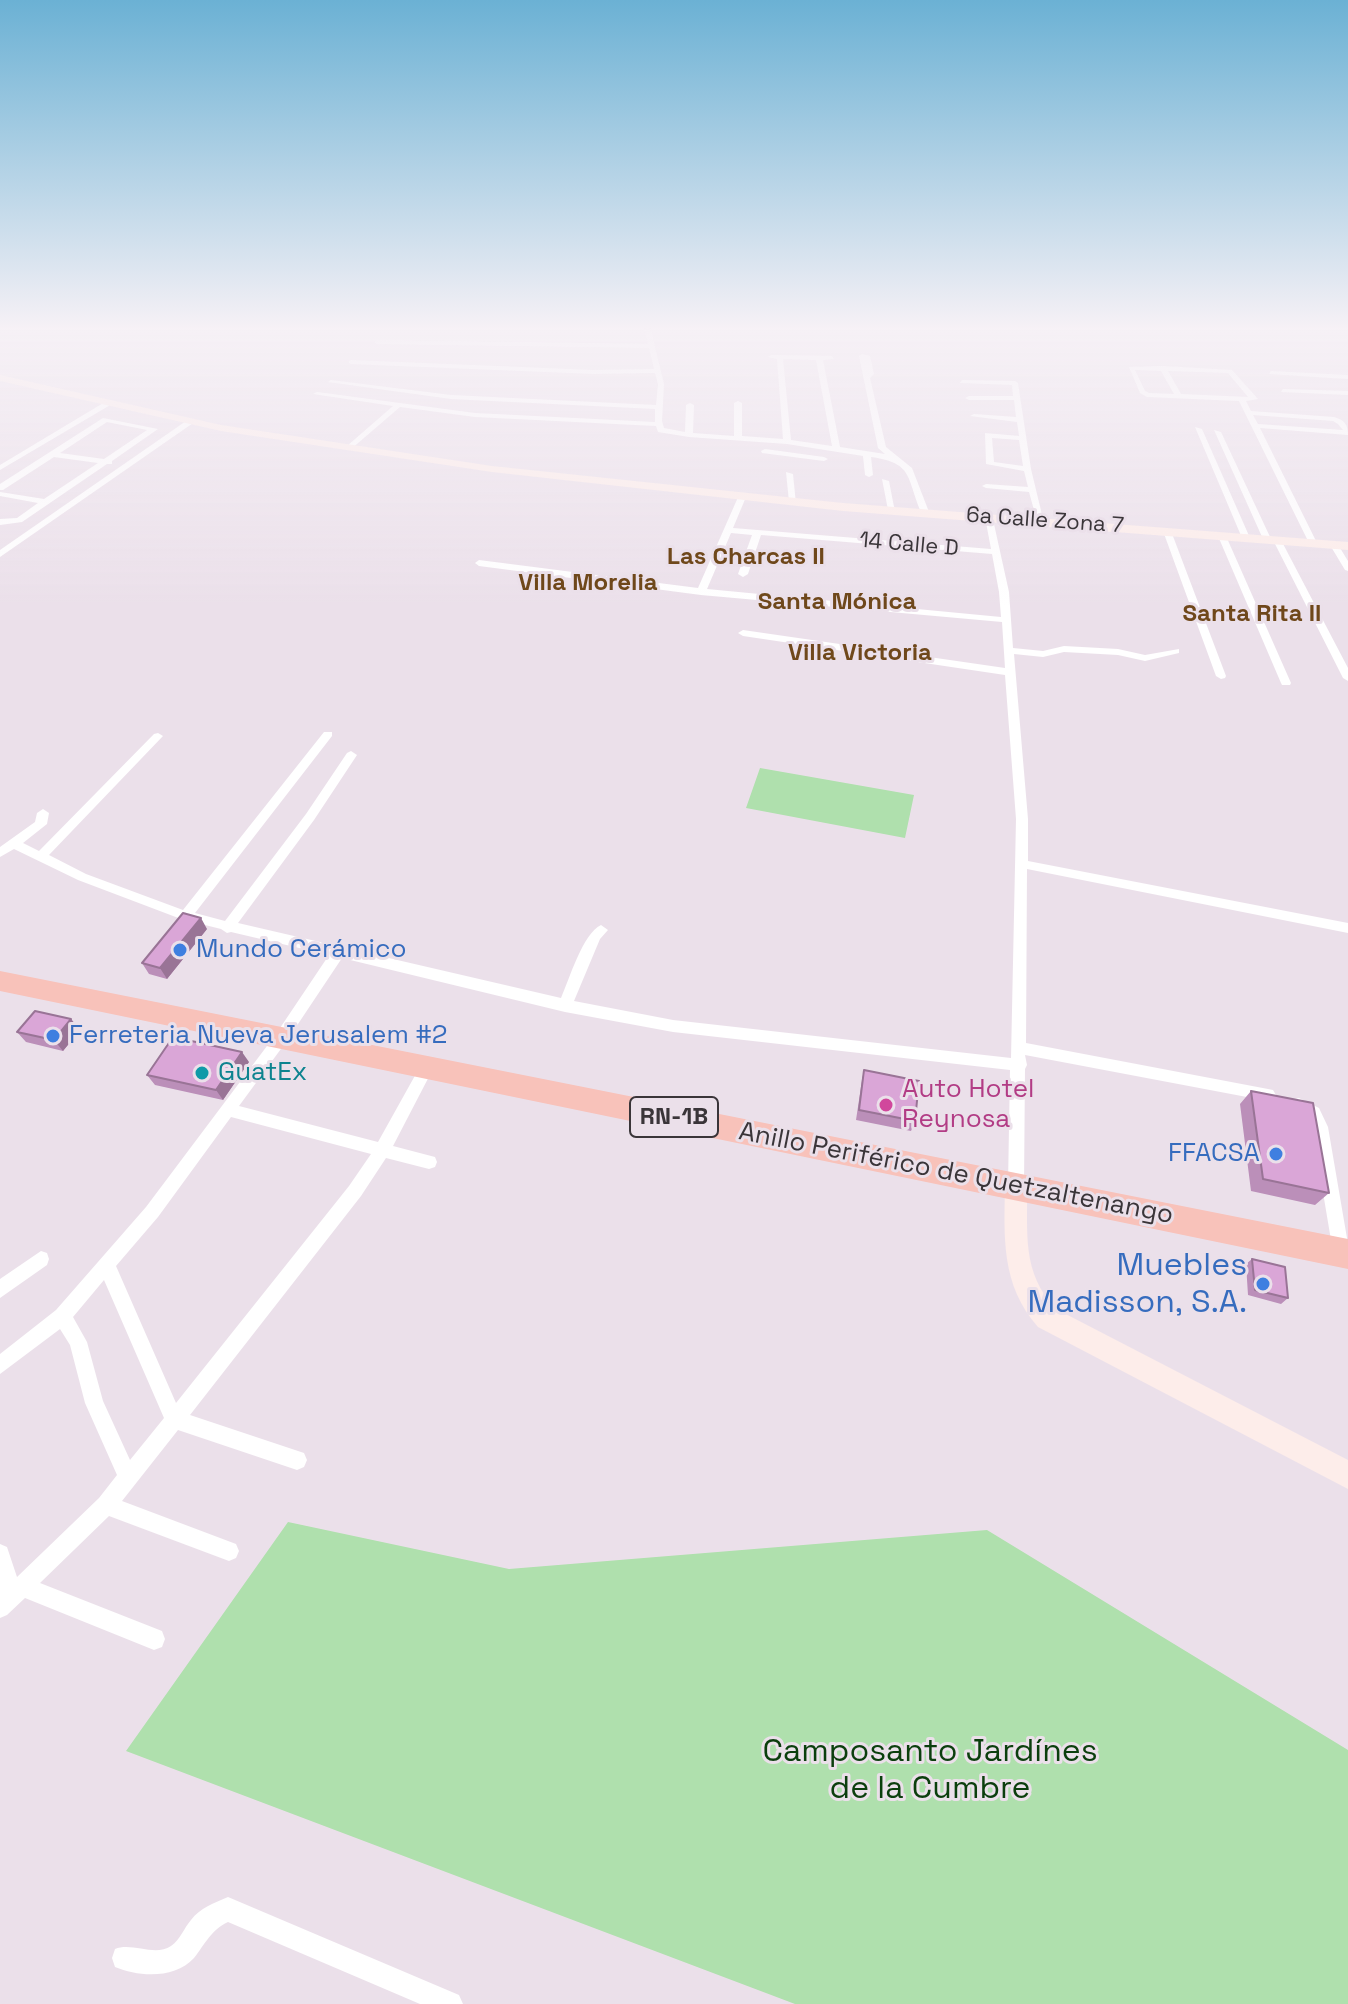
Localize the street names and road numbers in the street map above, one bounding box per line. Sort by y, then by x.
street label: 6a Calle Zona 7 [965,502,1125,540]
street label: 14 Calle D [858,528,960,562]
road number: RN-1B [630,1097,718,1137]
street label: Anillo Periférico de Quetzaltenango [736,1117,1176,1231]

